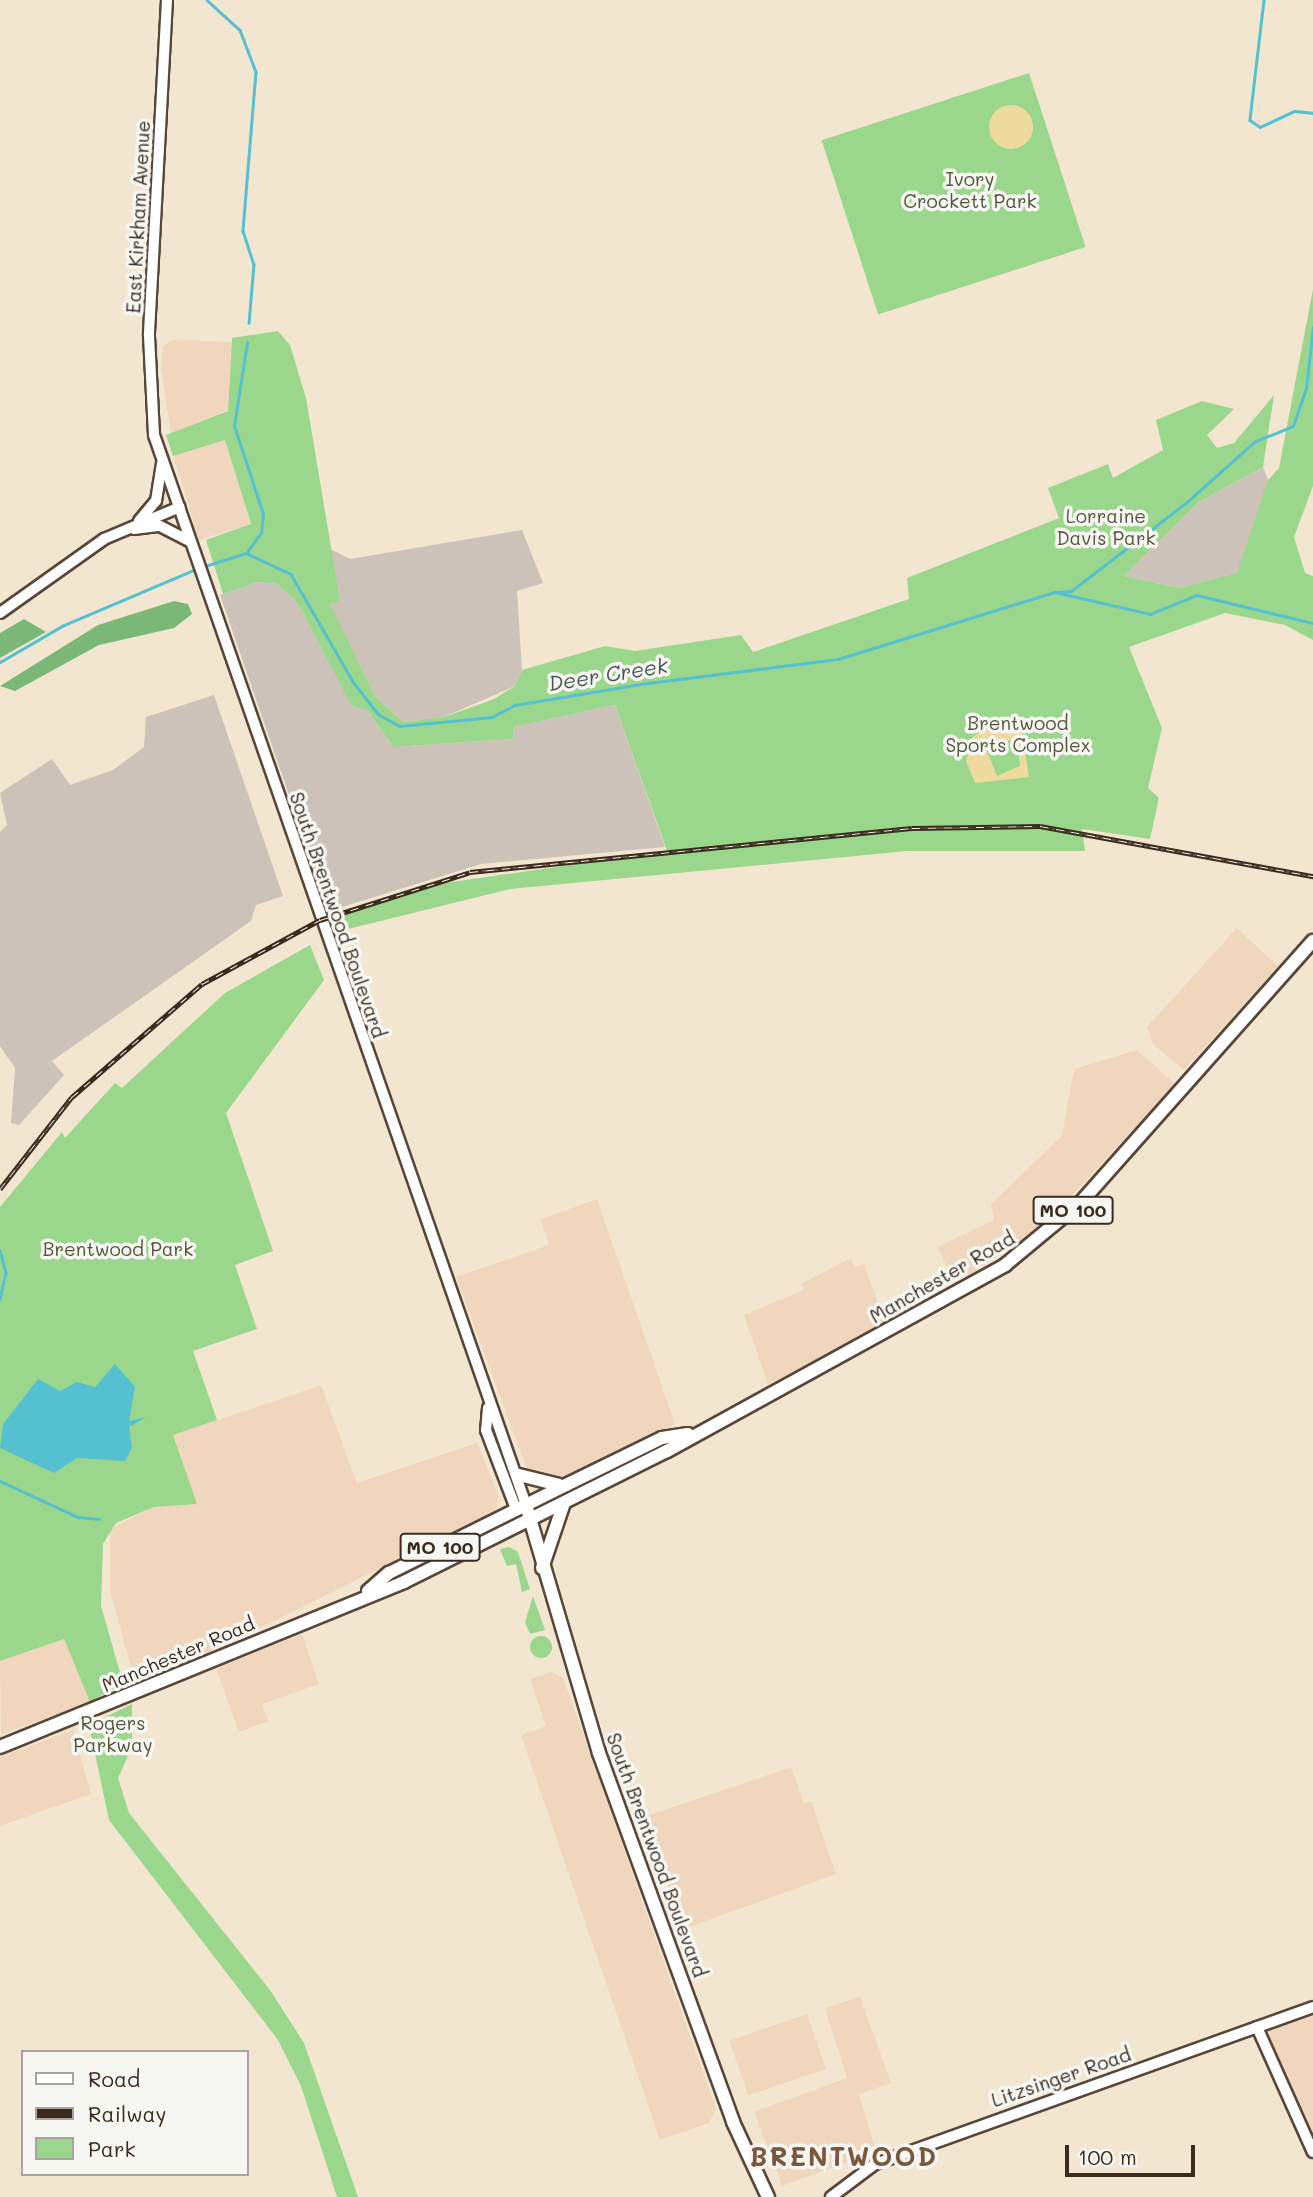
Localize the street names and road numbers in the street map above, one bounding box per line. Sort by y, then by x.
street label: East Kirkham Avenue [122,120,154,314]
street label: South Brentwood Boulevard [285,789,391,1041]
road number: MO 100 [1031,1196,1115,1224]
street label: Manchester Road [866,1226,1018,1328]
road number: MO 100 [398,1532,482,1562]
street label: Manchester Road [98,1612,258,1696]
street label: South Brentwood Boulevard [602,1730,712,1980]
street label: Litzsinger Road [988,2042,1134,2112]

